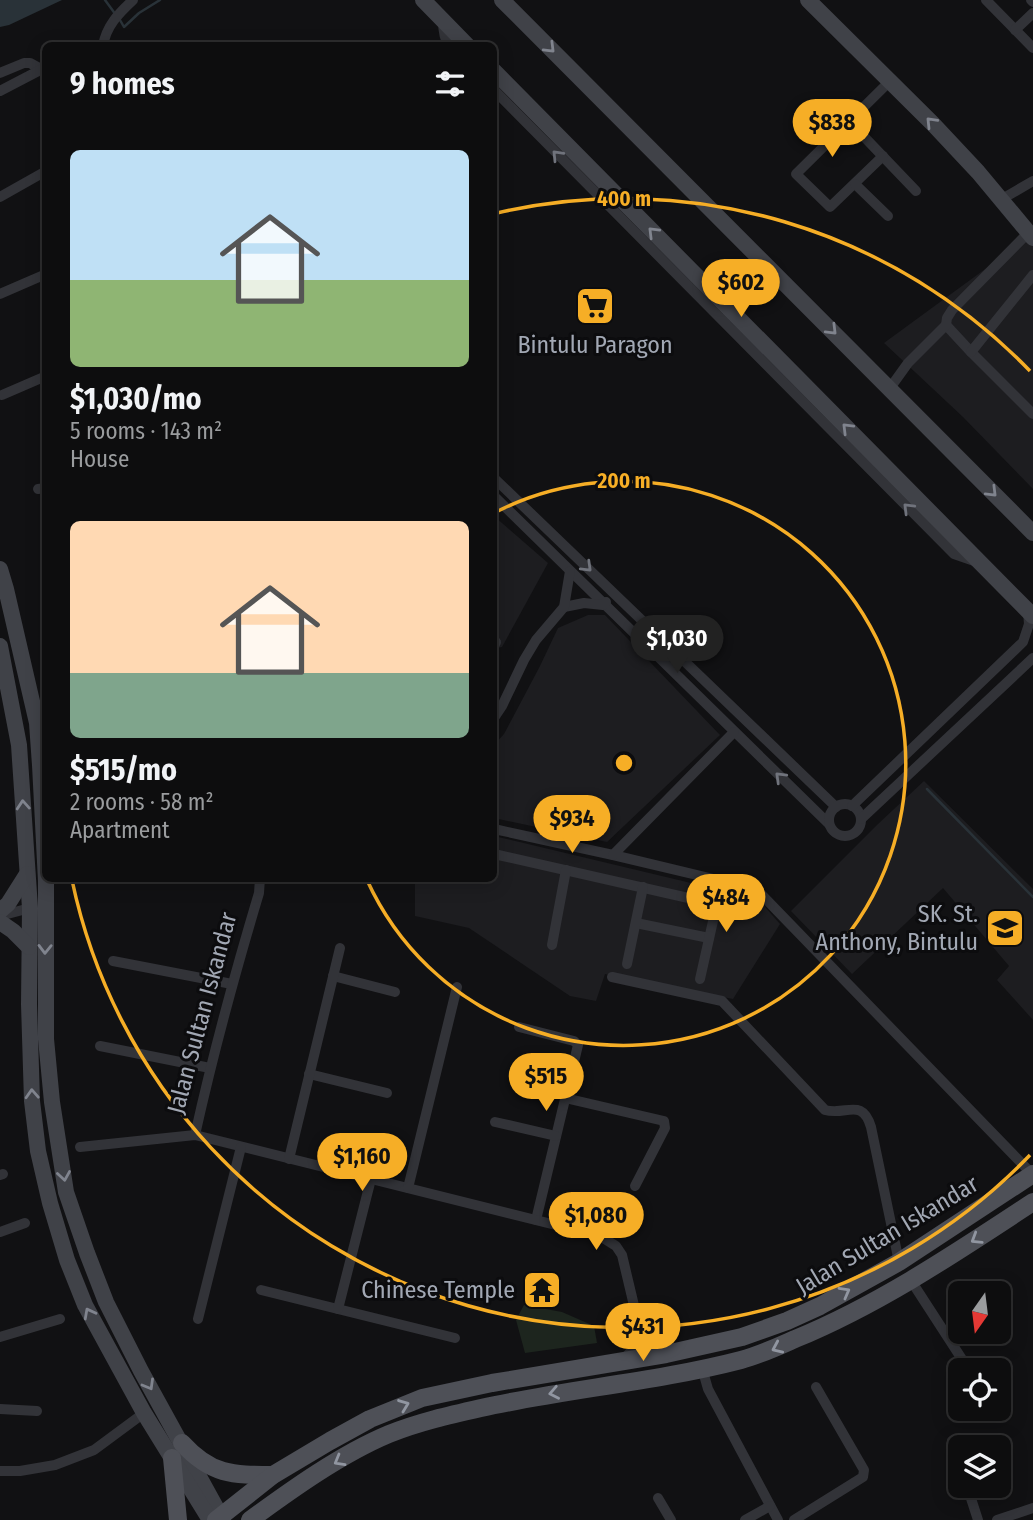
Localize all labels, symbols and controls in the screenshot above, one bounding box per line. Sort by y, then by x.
one-way arrow [541,40,554,53]
icon: filters [431,65,469,103]
text: 9 homes [70,66,175,102]
pin: $838 [791,100,873,159]
text: $838 [809,108,855,136]
one-way arrow [926,117,939,130]
one-way arrow [553,151,565,163]
text: 400 m [597,186,651,212]
icon: home [207,196,333,322]
one-way arrow [648,227,661,240]
pin: $602 [700,260,782,319]
text: $602 [718,268,764,296]
supermarket icon: Bintulu Paragon [574,285,616,327]
one-way arrow [823,322,836,335]
place label: Bintulu Paragon [517,331,673,359]
text: $1,030/mo [70,381,202,417]
text: 5 rooms · 143 m² [70,417,222,445]
one-way arrow [843,424,856,437]
text: House [70,445,129,473]
text: 200 m [596,468,651,494]
one-way arrow [984,484,997,497]
one-way arrow [903,503,916,516]
one-way arrow [579,559,592,572]
icon: home [207,567,333,693]
pin: $1,030 [620,616,734,675]
text: $1,030 [647,624,708,652]
centre of rings [612,751,636,775]
text: $515/mo [70,752,177,788]
one-way arrow [776,772,789,785]
text: 2 rooms · 58 m² [70,788,214,816]
pin: $934 [531,796,613,855]
one-way arrow [16,800,31,811]
text: $934 [549,804,595,832]
text: Apartment [70,816,170,844]
pin: $484 [685,874,767,934]
text: $484 [702,883,750,911]
place label: SK. St. Anthony, Bintulu [816,900,978,956]
school or university icon: SK. St. Anthony, Bintulu [984,907,1026,949]
street label: Jalan Sultan Iskandar [162,909,243,1117]
one-way arrow [37,945,53,955]
pin: $515 [505,1054,587,1113]
text: $515 [525,1062,567,1090]
one-way arrow [25,1088,40,1099]
pin: $1,160 [305,1134,419,1193]
text: $1,160 [333,1142,391,1170]
street label: Jalan Sultan Iskandar [791,1169,984,1300]
one-way arrow [56,1170,71,1181]
pin: $1,080 [539,1192,653,1252]
text: $1,080 [565,1201,627,1229]
one-way arrow [971,1230,984,1243]
temple icon: Chinese Temple [521,1269,563,1311]
place label: Chinese Temple [361,1276,515,1304]
north arrow [948,1281,1012,1344]
map controls [948,1281,1011,1498]
one-way arrow [837,1287,850,1300]
pin: $431 [602,1304,684,1363]
one-way arrow [84,1308,98,1320]
text: $431 [621,1312,665,1340]
one-way arrow [771,1339,783,1353]
button: locate [948,1358,1011,1421]
one-way arrow [141,1378,154,1391]
one-way arrow [548,1385,560,1400]
one-way arrow [398,1400,410,1414]
button: layers [948,1435,1011,1498]
one-way arrow [333,1453,346,1466]

